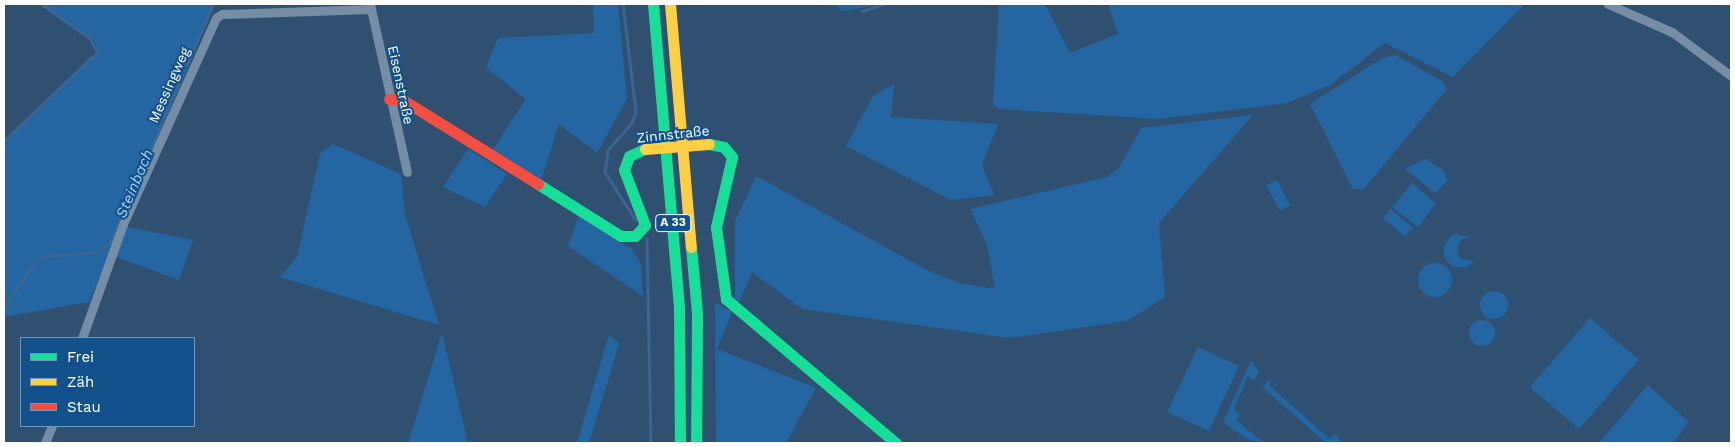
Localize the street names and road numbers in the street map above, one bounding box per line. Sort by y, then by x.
street label: Messingweg [145,44,193,126]
street label: Eisenstraße [384,44,418,126]
street label: Zinnstraße [636,122,710,146]
road number: A 33 [654,214,692,232]

